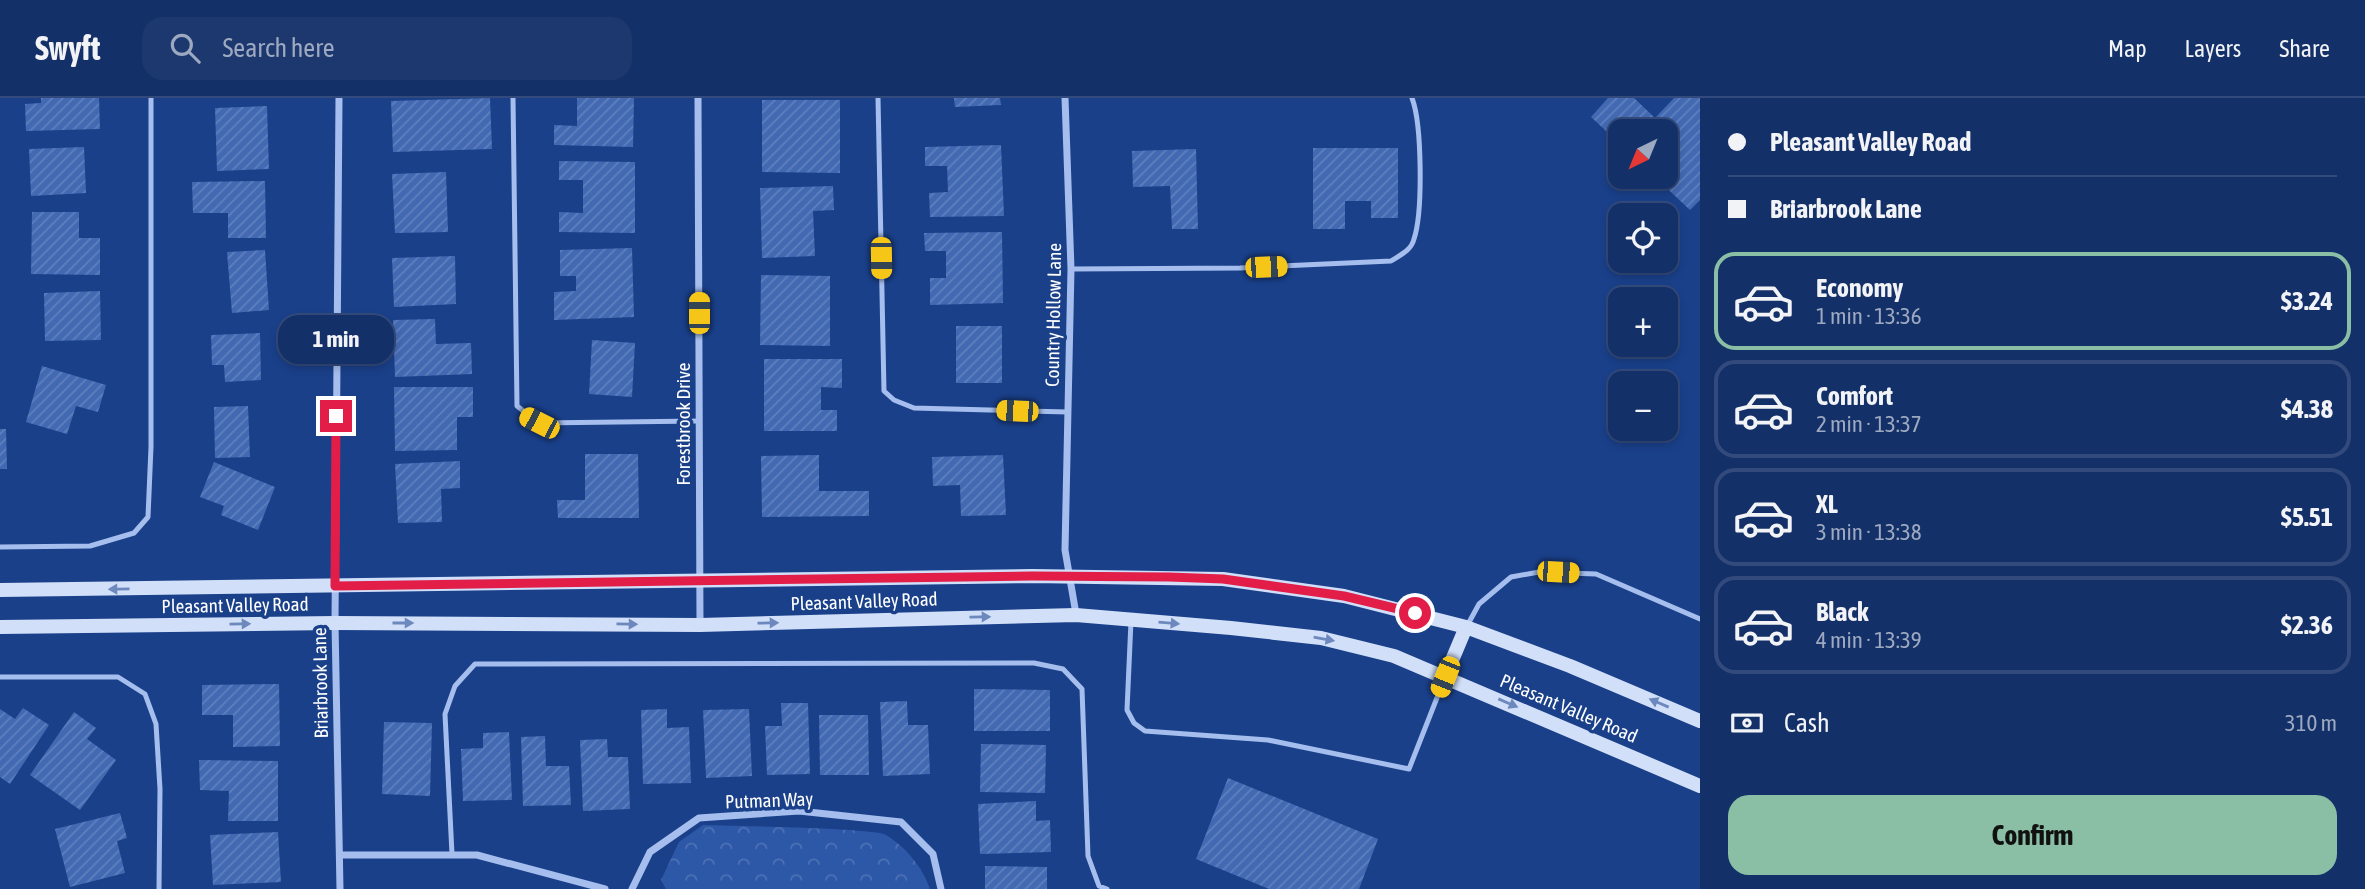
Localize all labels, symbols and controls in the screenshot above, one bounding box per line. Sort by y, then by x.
search box [142,17,632,80]
text: Swyft [35,29,100,67]
icon: search [166,29,204,67]
text: Search here [222,33,335,63]
text: Map [2108,35,2147,62]
text: Layers [2185,35,2241,62]
text: Share [2279,35,2330,62]
north arrow [1608,119,1678,189]
map controls [1608,119,1678,441]
text: Pleasant Valley Road [1770,127,1971,157]
text: Briarbrook Lane [1770,194,1922,224]
button: locate [1608,203,1678,273]
car [871,237,892,279]
street label: Country Hollow Lane [1041,243,1065,387]
car [1245,256,1288,278]
icon: car [1732,270,1795,333]
text: Economy [1816,273,1903,303]
text: $3.24 [2281,286,2333,316]
button: + [1608,287,1678,357]
car [689,292,710,334]
text: 1 min · 13:36 [1816,303,1922,329]
callout: 1 min [278,314,394,364]
text: 1 min [313,326,359,352]
street label: Forestbrook Drive [672,363,694,485]
button: − [1608,371,1678,441]
icon: car [1732,378,1795,441]
text: Comfort [1816,381,1893,411]
text: $4.38 [2281,394,2333,424]
route end [320,400,352,432]
car [996,400,1039,422]
car [516,404,563,442]
text: 2 min · 13:37 [1816,411,1922,437]
icon: car [1732,486,1795,549]
text: XL [1816,489,1838,519]
text: $5.51 [2281,502,2333,532]
text: 3 min · 13:38 [1816,519,1922,545]
car [1537,560,1580,584]
one-way arrow [108,583,130,594]
street label: Pleasant Valley Road [790,587,938,615]
street label: Pleasant Valley Road [161,593,309,617]
icon: car [1732,594,1795,657]
route start [1399,597,1431,629]
text: Black [1816,597,1868,627]
text: $2.36 [2281,610,2333,640]
one-way arrow [970,612,992,623]
one-way arrow [392,617,414,629]
one-way arrow [758,617,780,628]
one-way arrow [230,618,252,630]
one-way arrow [617,618,639,630]
one-way arrow [1158,618,1180,629]
street label: Briarbrook Lane [308,627,332,739]
text: 4 min · 13:39 [1816,627,1922,653]
one-way arrow [1313,634,1335,645]
car [1428,654,1463,700]
street label: Pleasant Valley Road [1497,669,1641,747]
one-way arrow [1649,697,1669,709]
one-way arrow [1498,698,1519,709]
icon: cash [1728,704,1766,742]
text: Cash [1784,708,1830,738]
text: 310 m [2285,710,2337,736]
street label: Putman Way [725,787,814,813]
button: Confirm [1728,795,2337,875]

